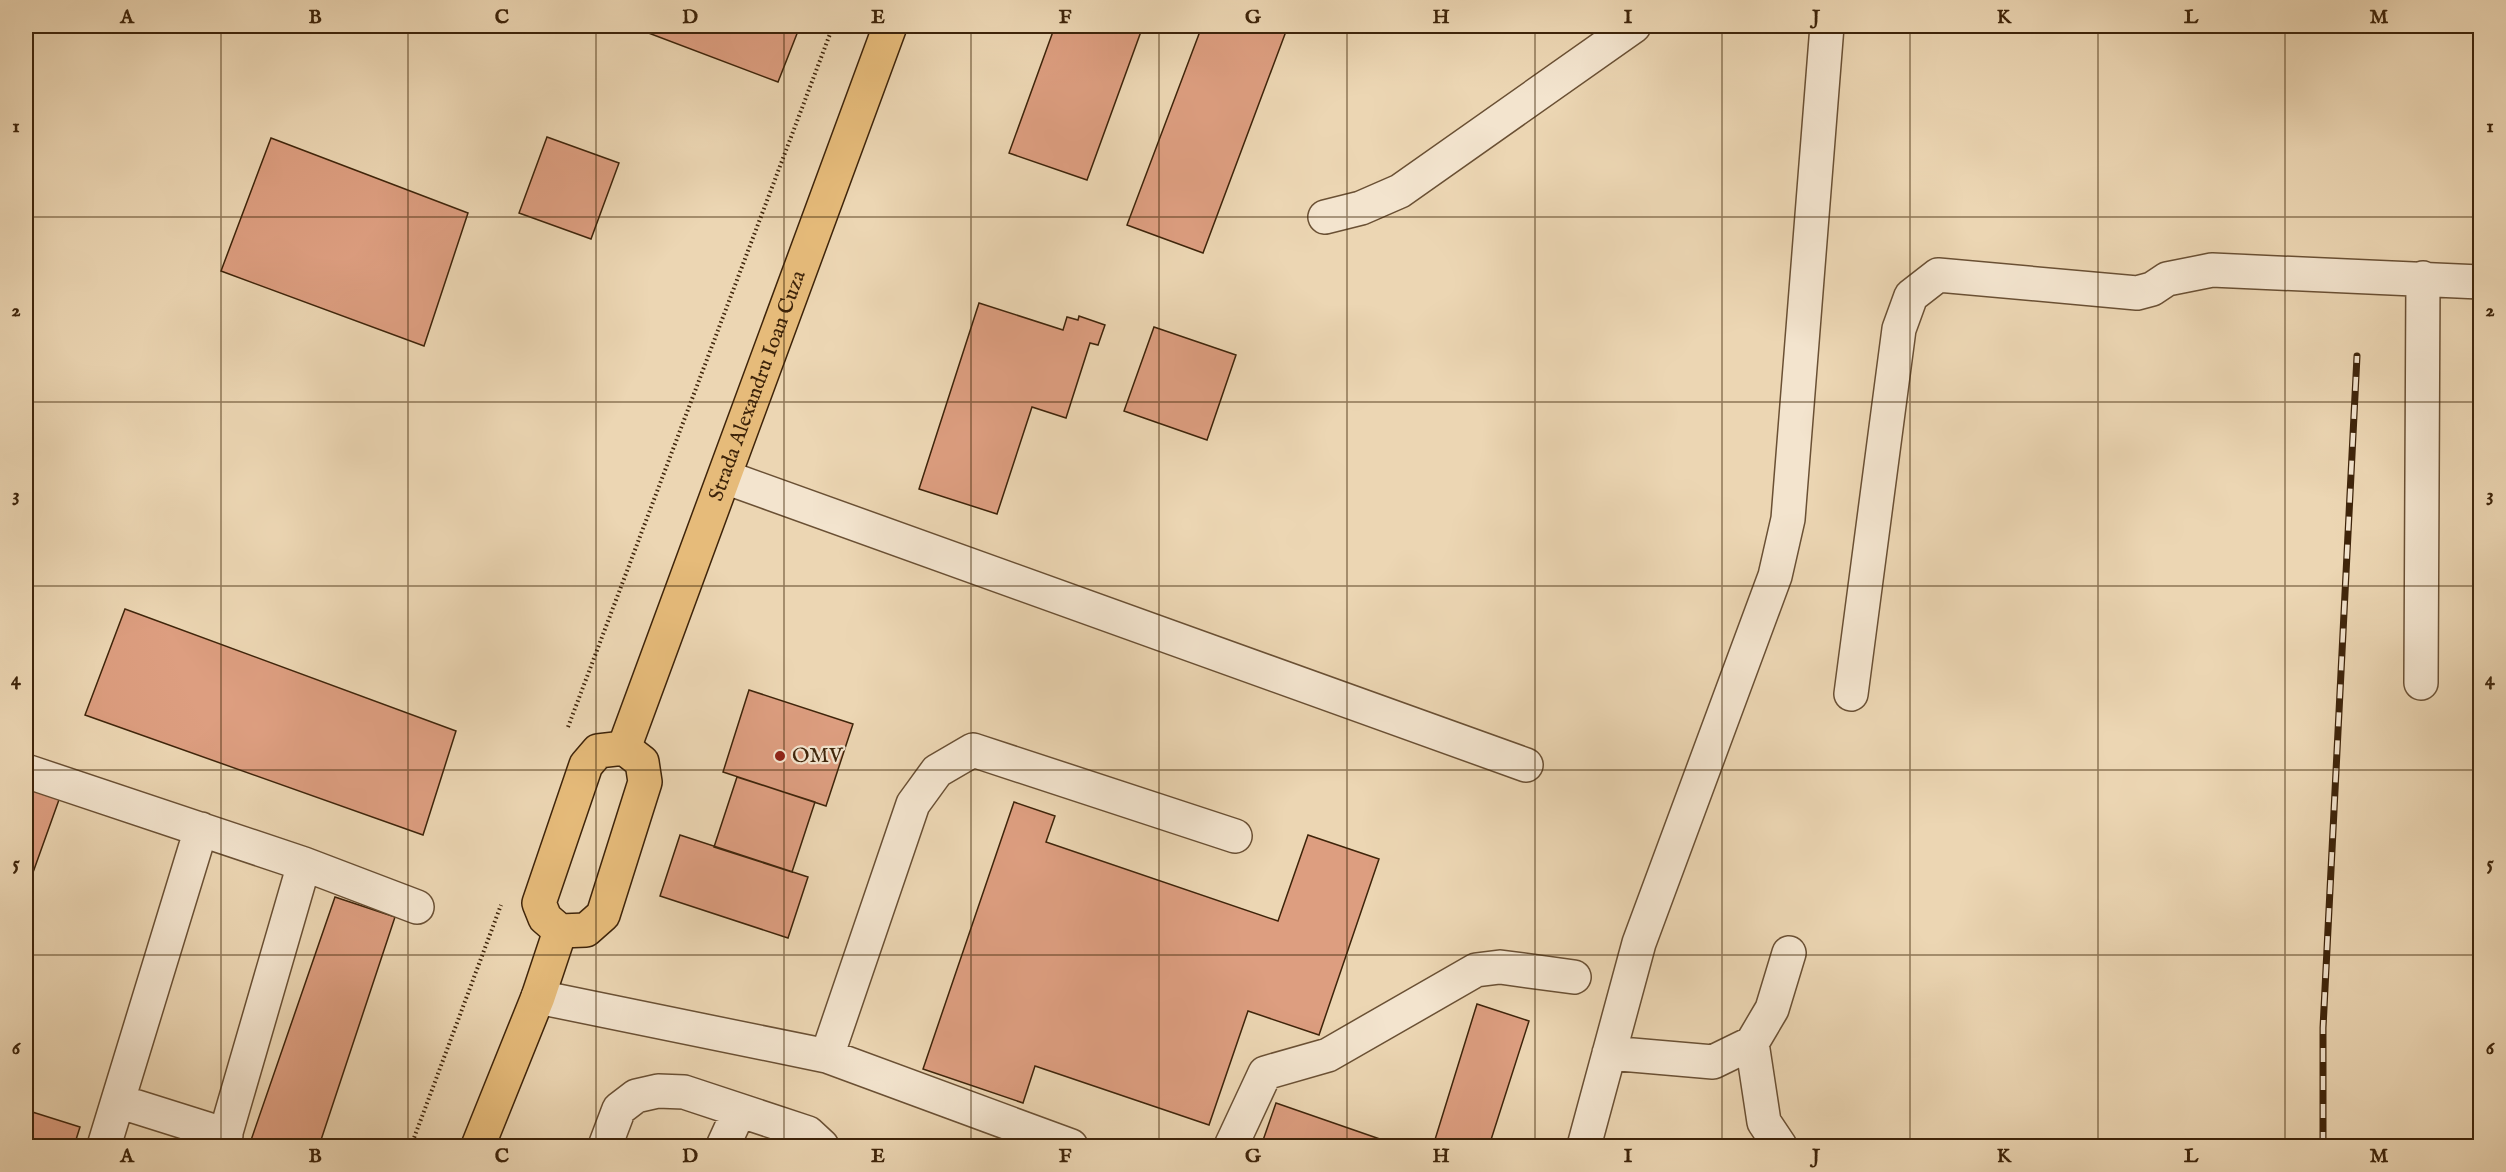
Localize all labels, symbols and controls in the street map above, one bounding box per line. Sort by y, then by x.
text: A [119,5,135,30]
text: B [308,5,322,30]
text: C [495,5,509,30]
text: D [682,5,698,30]
text: E [871,5,885,30]
text: F [1059,5,1072,30]
text: G [1245,5,1262,30]
text: H [1432,5,1450,30]
text: I [1624,5,1633,30]
text: J [1809,5,1821,30]
text: K [1997,5,2013,30]
text: L [2184,5,2199,30]
text: M [2370,5,2389,30]
text: 1 [12,114,20,139]
text: 1 [2486,114,2494,139]
street label: Strada Alexandru Ioan Cuza [703,266,813,505]
text: 2 [11,298,21,323]
text: 2 [2485,298,2495,323]
text: 3 [12,483,20,508]
text: 3 [2486,483,2494,508]
text: 4 [11,667,22,692]
text: 4 [2485,667,2496,692]
place label: OMV [792,743,844,770]
marker: OMV [773,749,787,763]
text: 5 [12,851,20,876]
text: 5 [2486,851,2494,876]
text: 6 [12,1036,22,1061]
text: 6 [2486,1036,2496,1061]
text: A [119,1144,135,1169]
text: B [308,1144,322,1169]
text: C [495,1144,509,1169]
text: D [682,1144,698,1169]
text: E [871,1144,885,1169]
text: F [1059,1144,1072,1169]
text: G [1245,1144,1262,1169]
text: H [1432,1144,1450,1169]
text: I [1624,1144,1633,1169]
text: J [1809,1144,1821,1169]
text: K [1997,1144,2013,1169]
text: L [2184,1144,2199,1169]
text: M [2370,1144,2389,1169]

